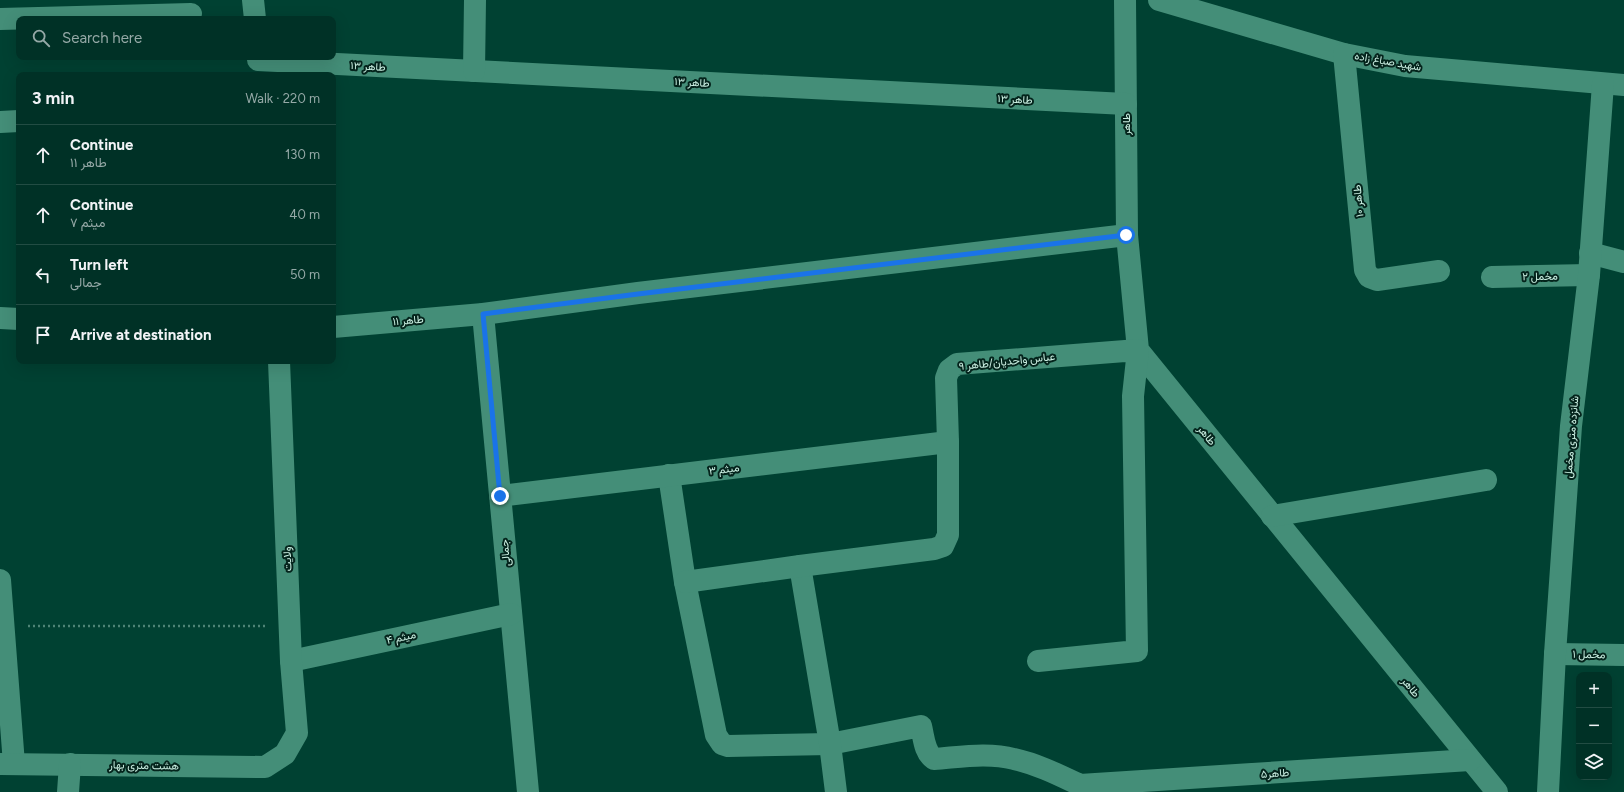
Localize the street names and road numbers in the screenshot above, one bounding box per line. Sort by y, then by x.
street label: شهید صباغ زاده [1353,49,1423,75]
street label: طاهر ۱۳ [350,59,386,74]
street label: طاهر ۱۳ [674,75,710,90]
street label: طاهر ۱۳ [997,92,1033,107]
street label: طاهر [1120,113,1133,136]
street label: طاهر ۱۰ [1351,184,1366,218]
street label: مخمل ۲ [1522,270,1558,283]
street label: طاهر ۱۱ [392,313,424,328]
street label: عباس واحدیان/طاهر ۹ [958,350,1056,373]
street label: شانزده متری مخمل [1561,395,1582,479]
street label: طاهر [1194,422,1219,448]
street label: میثم ۳ [708,461,740,479]
street label: جمالی [498,539,513,567]
street label: ولایت [281,546,294,572]
street label: میثم ۴ [385,628,417,648]
street label: مخمل ۱ [1572,648,1606,661]
street label: طاهر [1398,674,1423,700]
street label: هشت متری بهار [108,758,179,773]
street label: طاهر۵ [1260,766,1290,781]

